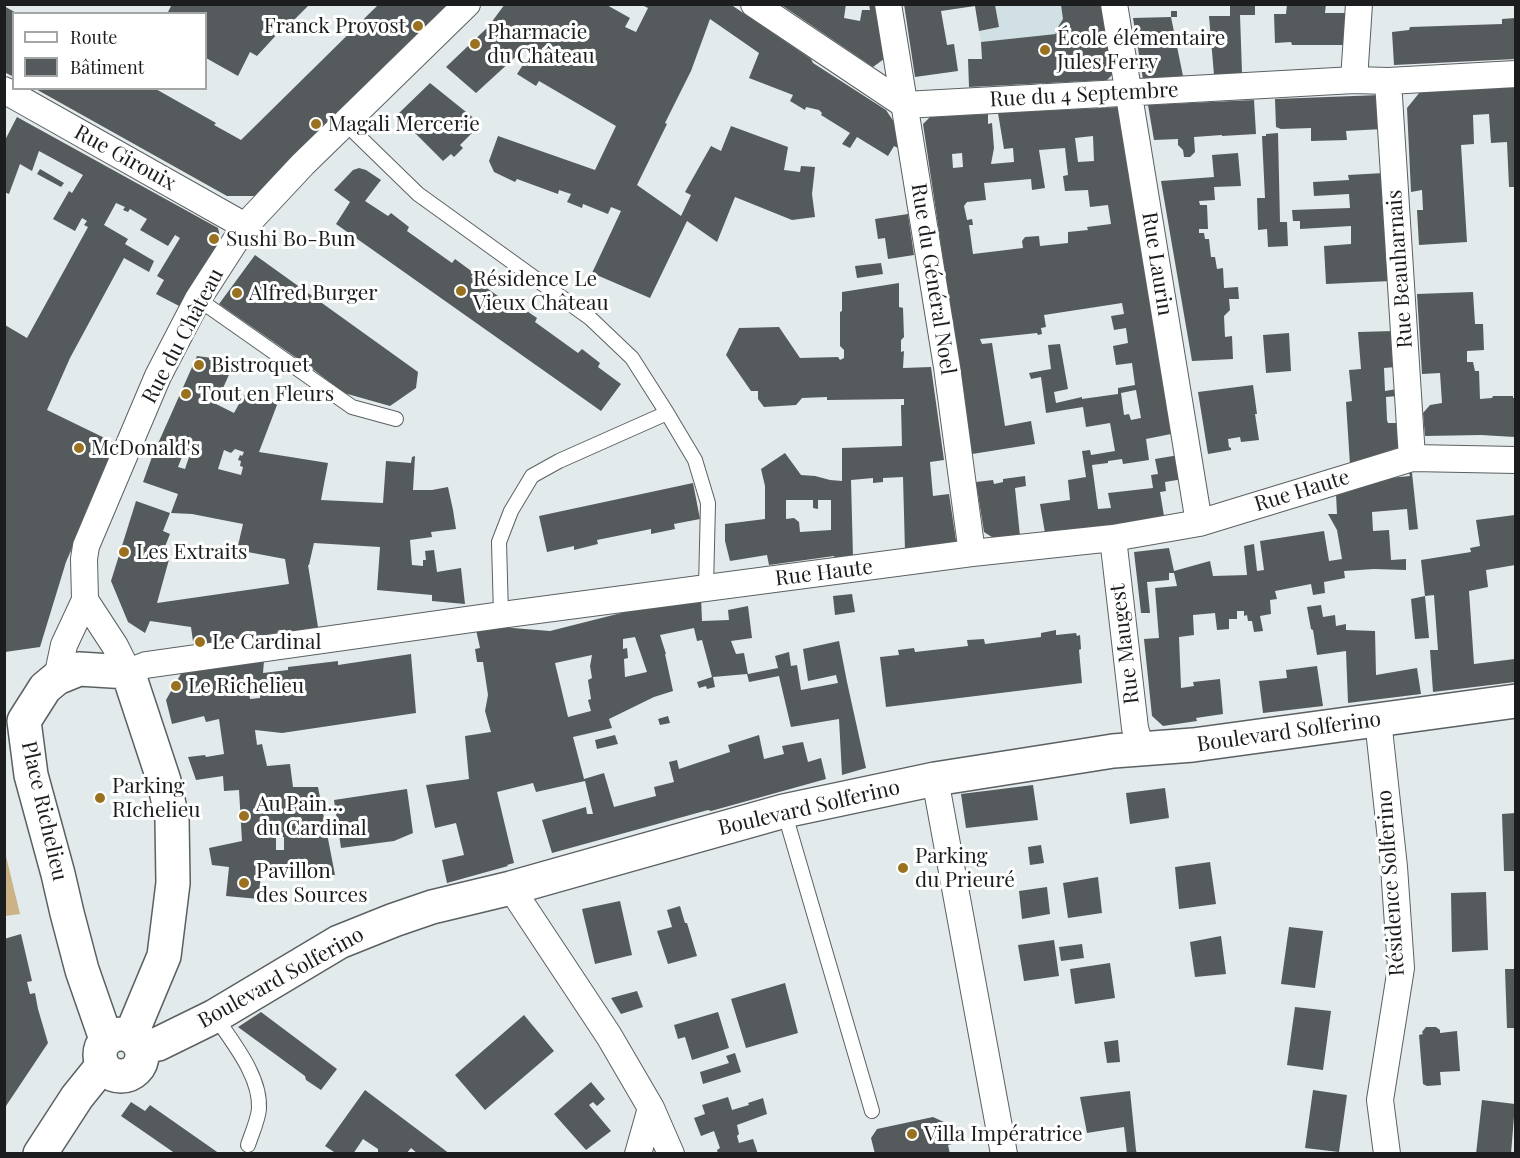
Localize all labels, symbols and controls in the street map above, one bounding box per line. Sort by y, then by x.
legend [12,12,207,90]
place label: Franck Provost [264,13,406,39]
marker: Franck Provost [411,19,425,33]
place label: Pharmacie du Château [487,19,595,69]
text: Route [70,25,117,49]
place label: École élémentaire Jules Ferry [1057,25,1225,75]
marker: Pharmacie du Château [468,37,482,51]
marker: École élémentaire Jules Ferry [1038,43,1052,57]
text: Bâtiment [70,55,144,79]
street label: Rue du 4 Septembre [989,77,1179,113]
place label: Magali Mercerie [328,111,480,137]
marker: Magali Mercerie [309,117,323,131]
street label: Rue Girouix [70,120,180,196]
street label: Rue du Général Noel [905,181,961,377]
street label: Rue Beauharnais [1382,189,1418,349]
street label: Rue Laurin [1136,210,1178,318]
place label: Sushi Bo-Bun [226,226,356,252]
marker: Sushi Bo-Bun [207,232,221,246]
street label: Rue du Château [137,264,229,408]
place label: Résidence Le Vieux Château [473,266,609,316]
place label: Alfred Burger [249,280,378,306]
marker: Résidence Le Vieux Château [454,284,468,298]
marker: Alfred Burger [230,286,244,300]
place label: Bistroquet [211,352,309,378]
marker: Bistroquet [192,358,206,372]
place label: Tout en Fleurs [198,381,334,407]
marker: Tout en Fleurs [179,387,193,401]
place label: McDonald's [91,435,200,461]
marker: McDonald's [72,441,86,455]
street label: Rue Haute [1251,465,1353,517]
place label: Les Extraits [136,539,247,565]
marker: Les Extraits [117,545,131,559]
street label: Rue Haute [774,555,874,591]
street label: Rue Maugest [1105,582,1145,706]
place label: Le Cardinal [212,629,321,655]
marker: Le Cardinal [193,635,207,649]
place label: Le Richelieu [188,673,304,699]
marker: Le Richelieu [169,679,183,693]
street label: Boulevard Solferino [1195,707,1383,757]
street label: Place Richelieu [16,739,72,883]
place label: Parking RIchelieu [112,773,201,823]
street label: Boulevard Solferino [716,775,902,841]
street label: Résidence Solferino [1372,789,1410,977]
marker: Parking RIchelieu [93,791,107,805]
place label: Au Pain... du Cardinal [256,791,367,841]
marker: Au Pain... du Cardinal [237,809,251,823]
place label: Parking du Prieuré [915,843,1015,893]
place label: Pavillon des Sources [256,858,368,908]
marker: Parking du Prieuré [896,861,910,875]
marker: Pavillon des Sources [237,876,251,890]
street label: Boulevard Solferino [194,922,368,1034]
place label: Villa Impératrice [924,1121,1083,1147]
marker: Villa Impératrice [905,1127,919,1141]

